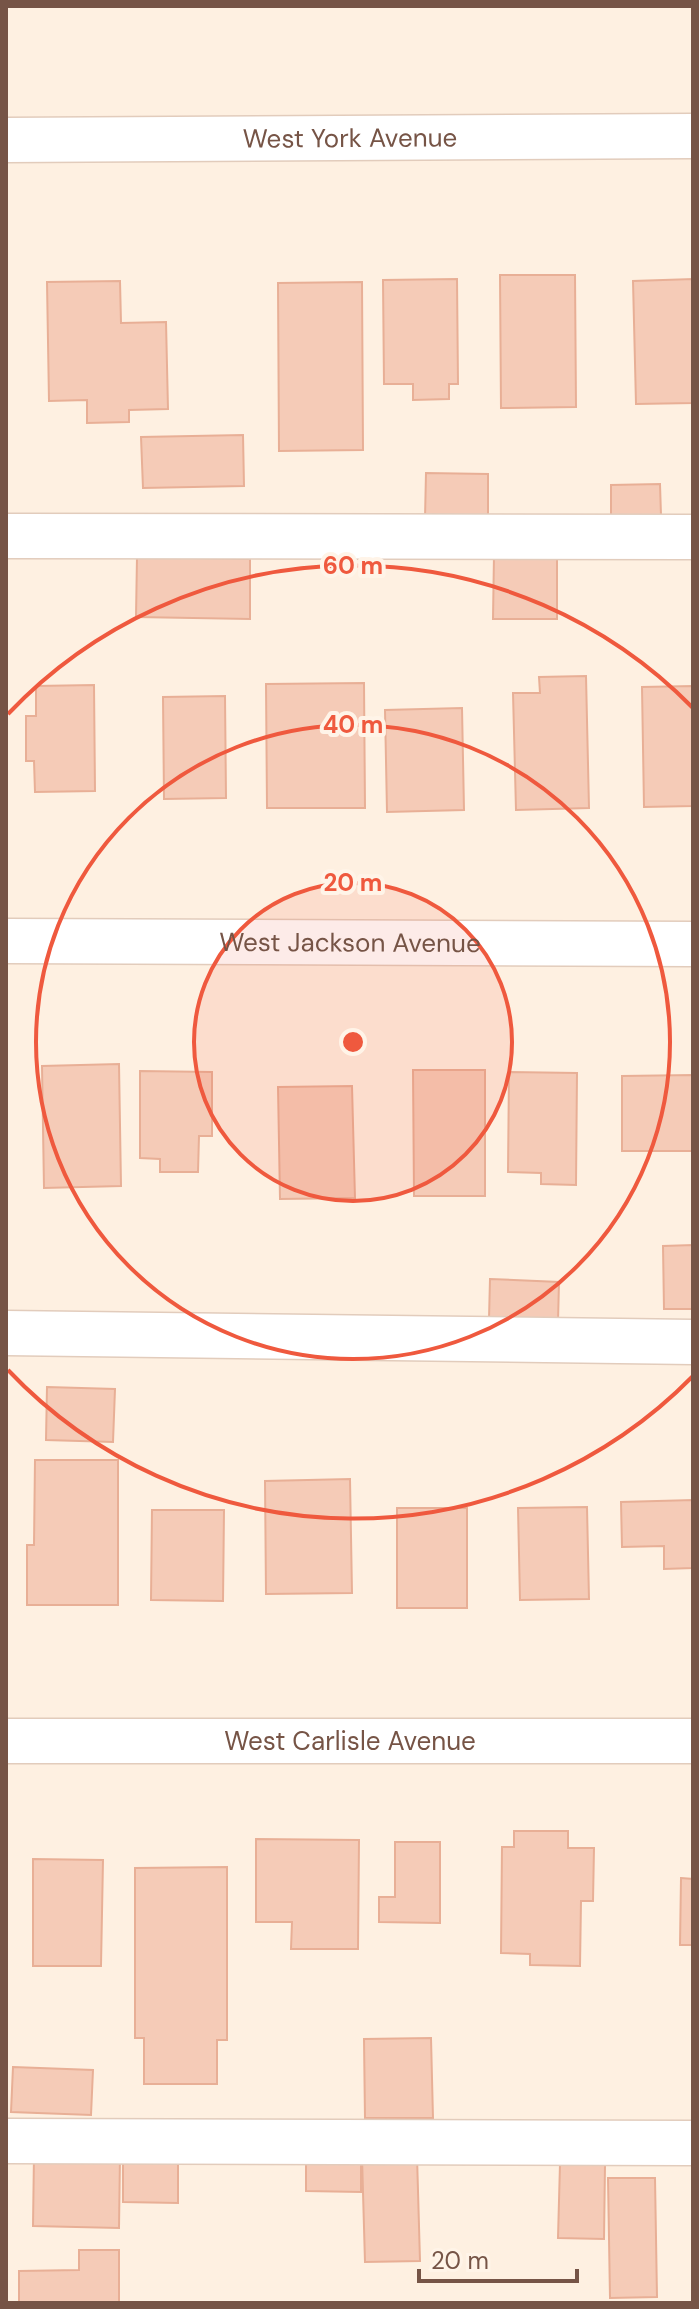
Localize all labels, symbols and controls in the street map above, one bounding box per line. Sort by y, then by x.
street label: West York Avenue [243,120,457,156]
text: 60 m [323,550,383,581]
text: 40 m [323,709,383,740]
text: 20 m [324,867,382,898]
street label: West Jackson Avenue [219,925,481,960]
centre of rings [339,1028,367,1056]
street label: West Carlisle Avenue [224,1724,476,1758]
scale bar [419,2233,577,2283]
text: 20 m [431,2245,489,2276]

